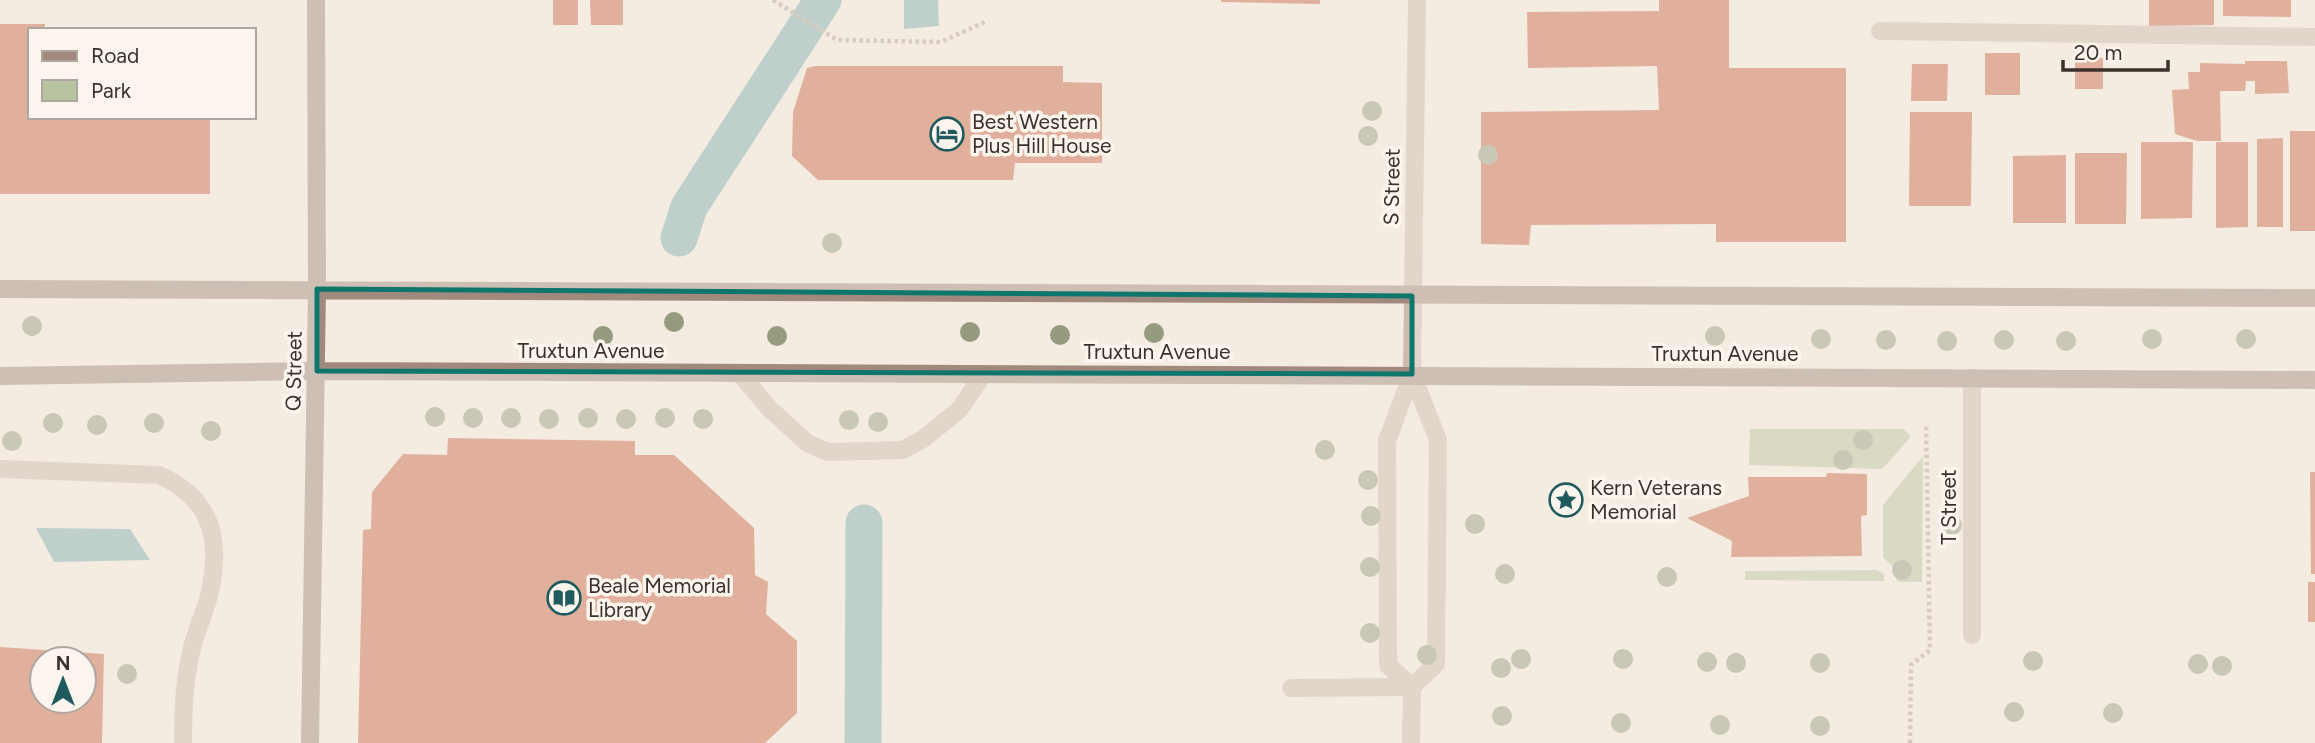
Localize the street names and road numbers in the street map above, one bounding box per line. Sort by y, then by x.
street label: S Street [1378,148,1405,226]
street label: Q Street [280,331,307,411]
street label: Truxtun Avenue [518,338,664,363]
street label: Truxtun Avenue [1084,339,1230,364]
street label: Truxtun Avenue [1652,341,1798,366]
street label: T Street [1936,469,1961,545]

